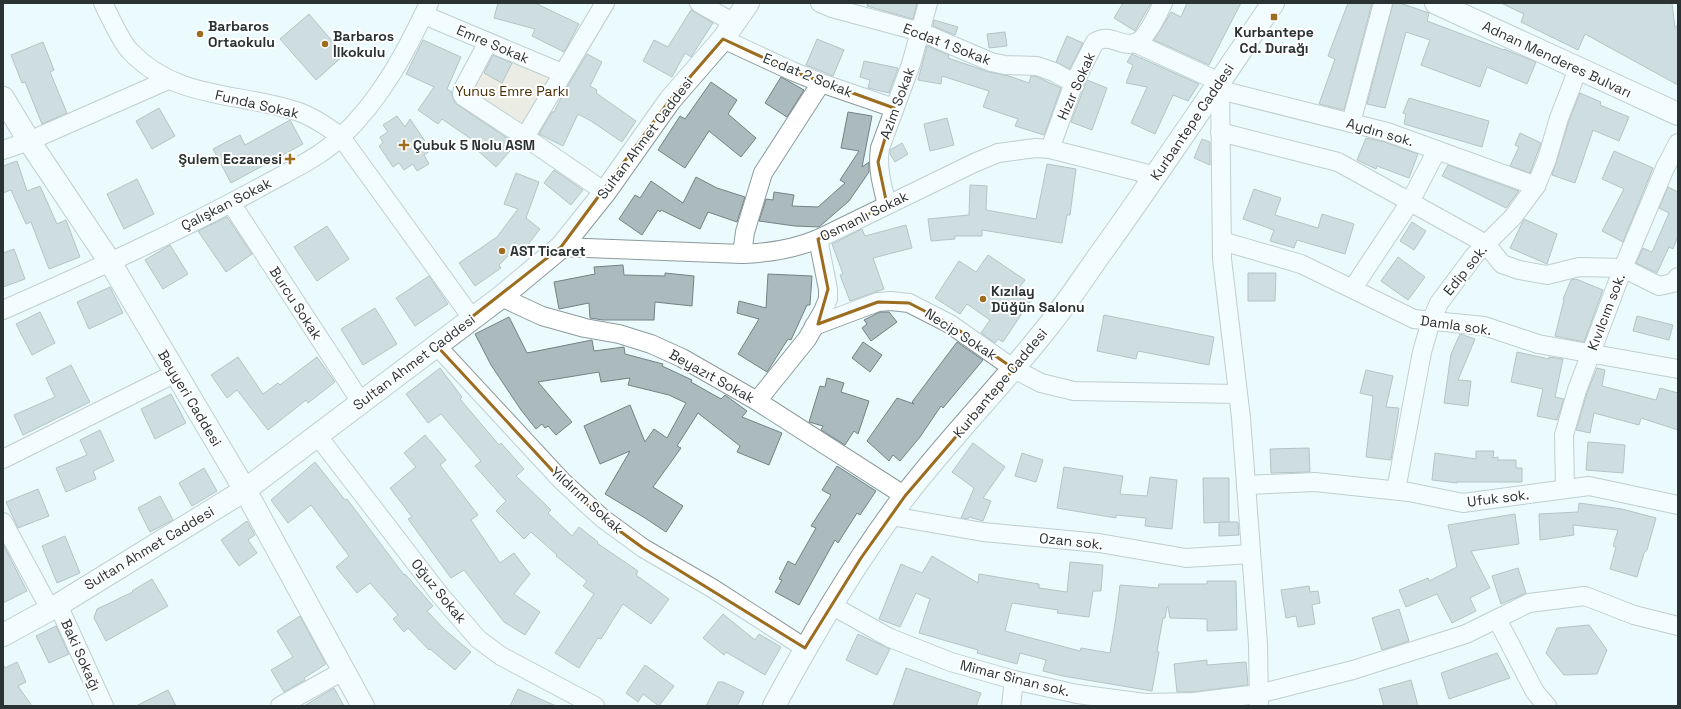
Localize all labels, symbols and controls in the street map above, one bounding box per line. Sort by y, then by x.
marker: Kurbantepe Cd. Durağı [1269,12,1279,22]
street label: Adnan Menderes Bulvarı [1480,16,1634,102]
place label: Barbaros Ortaokulu [208,17,275,51]
street label: Ecdat 1 Sokak [901,19,994,69]
street label: Emre Sokak [454,21,532,68]
place label: Kurbantepe Cd. Durağı [1234,23,1314,57]
place label: Barbaros İlkokulu [333,27,394,61]
marker: Barbaros Ortaokulu [195,29,205,39]
marker: Barbaros İlkokulu [320,39,330,49]
street label: Ecdat 2 Sokak [761,49,856,101]
street label: Hızır Sokak [1053,49,1099,123]
street label: Kurbantepe Caddesi [1146,60,1238,184]
street label: Azim Sokak [876,64,919,141]
street label: Sultan Ahmet Caddesi [593,73,697,203]
park label: Yunus Emre Parkı [455,82,569,100]
street label: Funda Sokak [213,86,301,122]
street label: Aydın sok. [1344,114,1416,150]
place label: Çubuk 5 Nolu ASM [413,136,535,154]
marker: Çubuk 5 Nolu ASM [398,139,410,151]
place label: Şulem Eczanesi [179,150,282,168]
marker: Şulem Eczanesi [285,154,295,164]
street label: Çalışkan Sokak [178,173,275,235]
street label: Osmanlı Sokak [817,187,912,245]
street label: Edip sok. [1439,241,1491,299]
place label: AST Ticaret [510,242,586,260]
marker: AST Ticaret [497,246,507,256]
street label: Burcu Sokak [266,263,327,343]
street label: Kıvılcım sok. [1583,271,1629,353]
place label: Kızılay Düğün Salonu [991,282,1085,316]
marker: Kızılay Düğün Salonu [978,294,988,304]
street label: Necip Sokak [922,304,1001,364]
street label: Sultan Ahmet Caddesi [349,310,479,414]
street label: Damla sok. [1419,311,1493,339]
street label: Kurbantepe Caddesi [949,325,1051,441]
street label: Beyazıt Sokak [666,345,758,407]
street label: Beyyeri Caddesi [154,347,226,449]
street label: Yıldırım Sokak [547,463,627,538]
street label: Ufuk sok. [1466,485,1530,511]
street label: Sultan Ahmet Caddesi [81,502,217,594]
street label: Ozan sok. [1038,529,1104,553]
street label: Oğuz Sokak [407,555,471,627]
street label: Baki Sokağı [57,616,105,694]
street label: Mimar Sinan sok. [958,656,1072,700]

